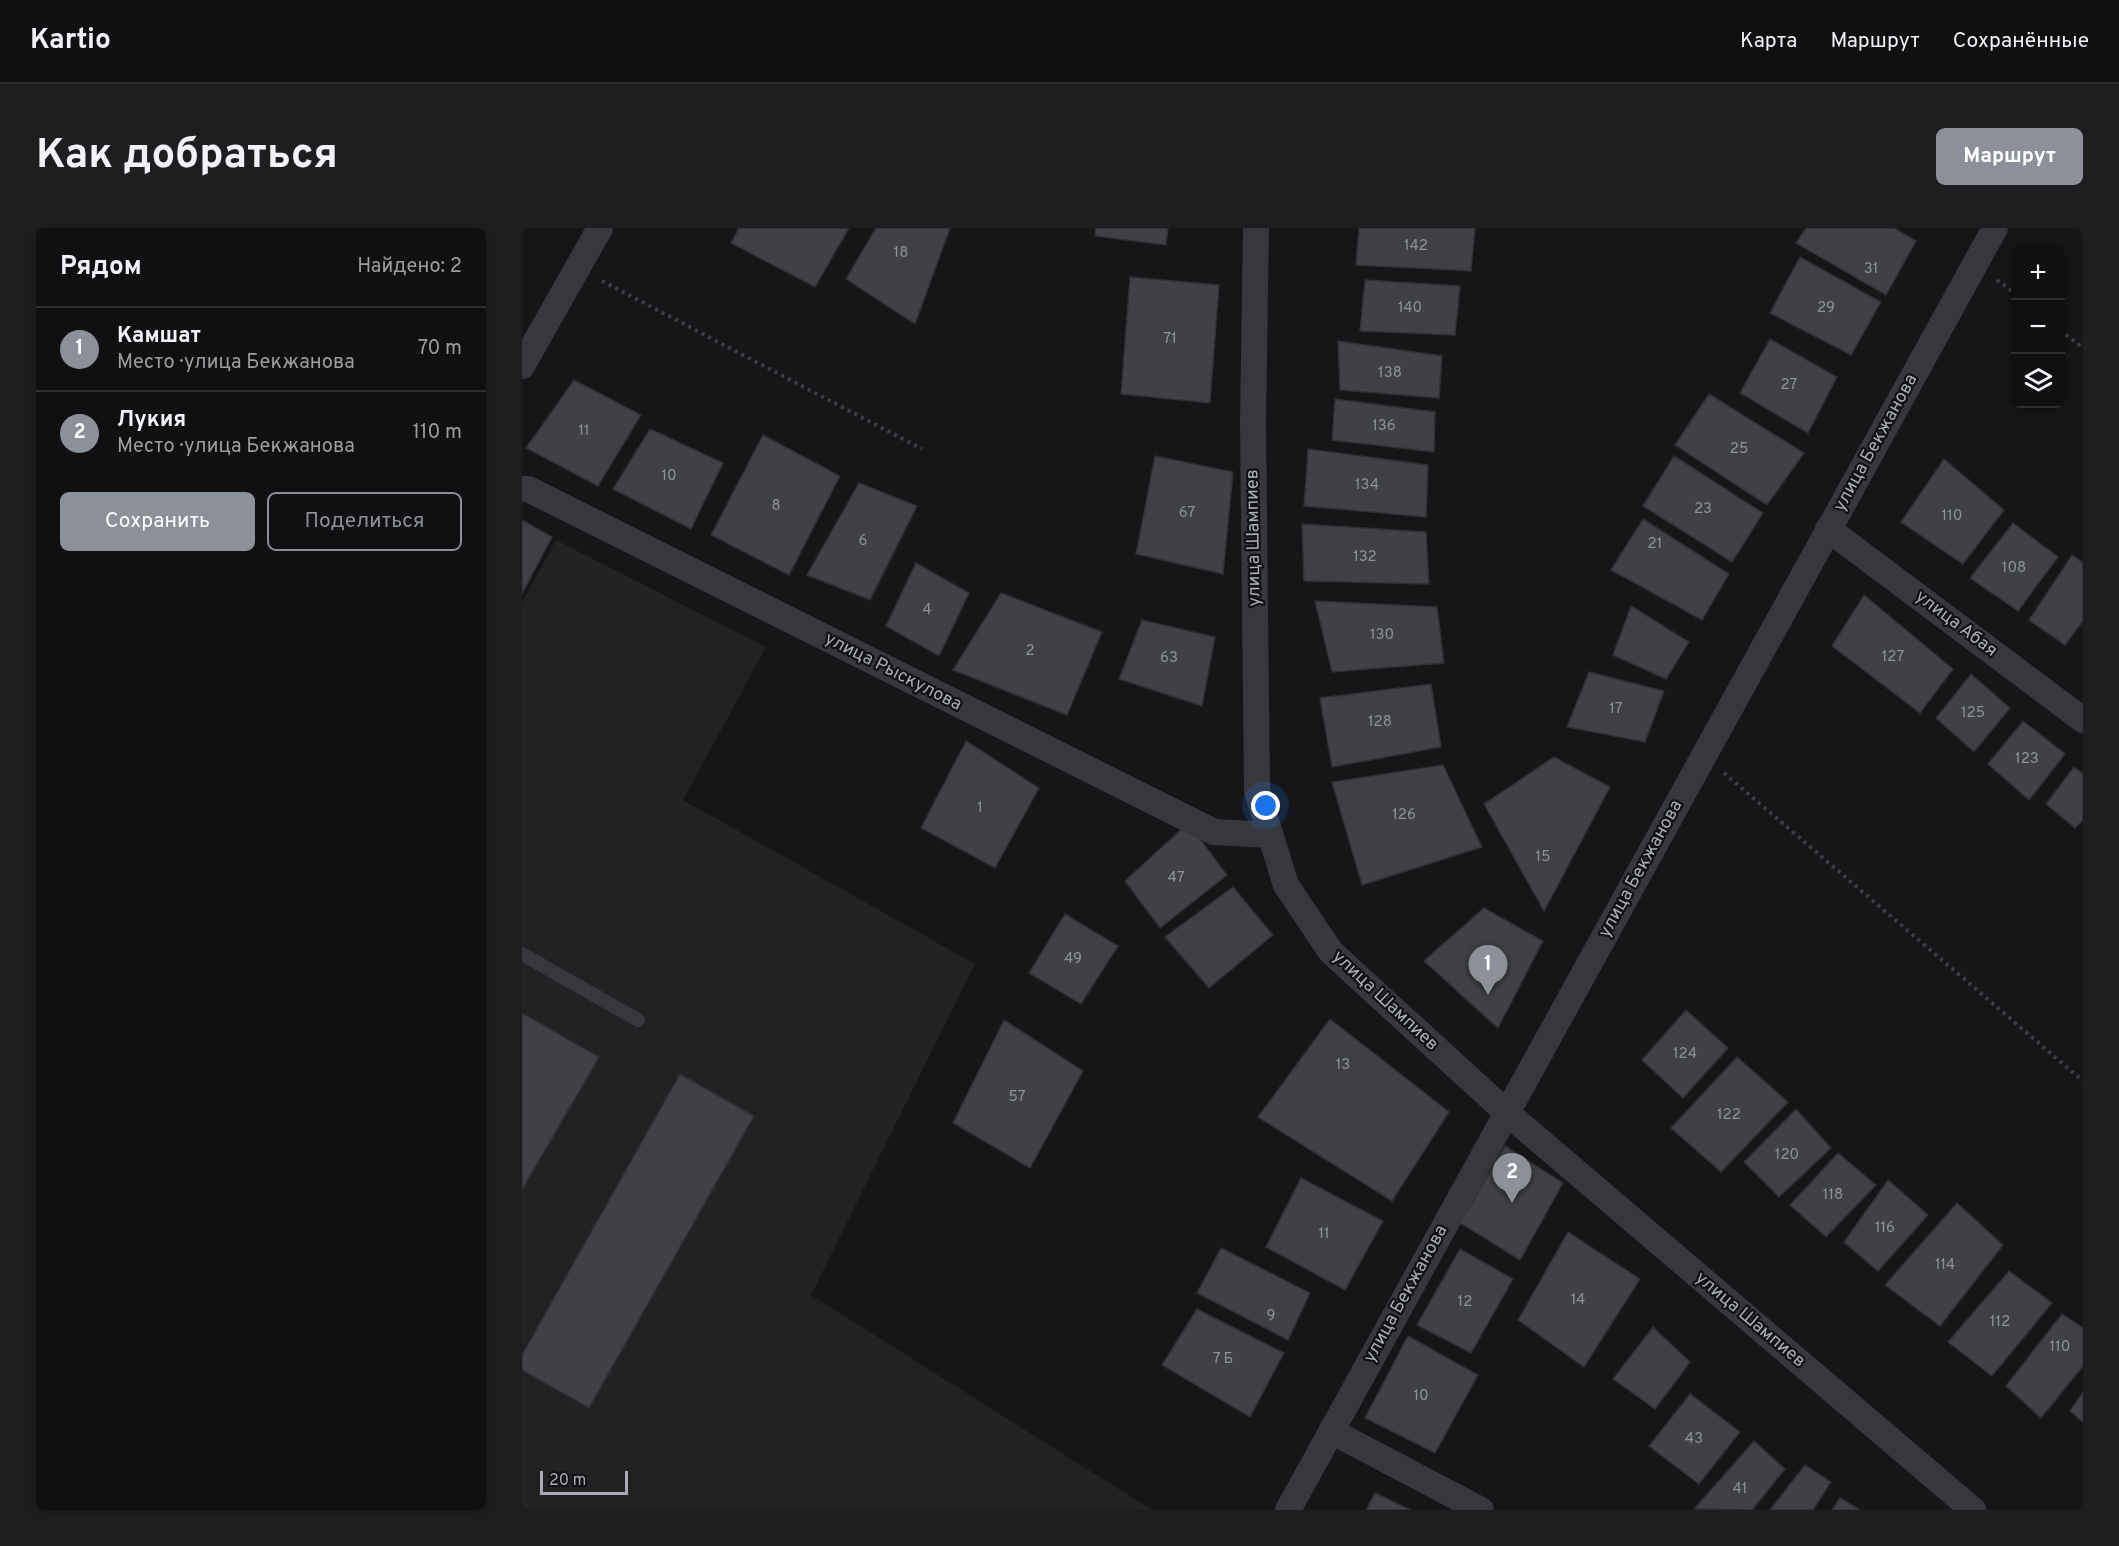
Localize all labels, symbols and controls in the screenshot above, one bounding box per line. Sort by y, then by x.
text: Kartio [30,23,111,59]
text: Карта [1740,28,1797,55]
text: Маршрут [1830,28,1920,55]
text: Сохранённые [1953,28,2089,55]
button: Маршрут [1936,128,2083,185]
text: Как добраться [36,130,338,183]
house number: 142 [1404,237,1428,256]
house number: 18 [894,244,908,263]
map controls [2011,246,2065,408]
button: + [2011,246,2065,300]
text: Рядом [60,251,142,284]
text: Найдено: 2 [357,254,462,280]
house number: 31 [1864,260,1878,279]
house number: 140 [1398,299,1422,318]
house number: 29 [1817,299,1835,318]
button: − [2011,300,2065,354]
text: Камшат [117,323,201,350]
house number: 71 [1163,330,1177,349]
text: 1 [76,336,84,362]
text: 70 m [418,336,462,362]
text: Место · улица Бекжанова [117,350,355,376]
button: layers [2011,354,2065,408]
house number: 138 [1378,364,1402,383]
street label: улица Бекжанова [1829,370,1923,516]
house number: 27 [1781,376,1798,395]
text: Лукия [117,407,186,434]
house number: 136 [1372,417,1396,436]
text: 2 [73,420,86,446]
text: 110 m [413,420,462,446]
house number: 11 [578,422,590,441]
text: Место · улица Бекжанова [117,434,355,460]
house number: 25 [1730,440,1748,459]
house number: 10 [661,467,677,486]
street label: улица Шампиев [1241,469,1267,607]
house number: 134 [1355,476,1379,495]
button: Сохранить [60,492,255,551]
button: Поделиться [267,492,462,551]
house number: 8 [771,497,781,516]
house number: 23 [1694,500,1712,519]
house number: 67 [1179,504,1195,523]
house number: 110 [1942,507,1962,526]
house number: 6 [859,532,868,551]
house number: 21 [1648,535,1662,554]
house number: 132 [1353,548,1377,567]
house number: 108 [2002,559,2026,578]
street label: улица Абая [1910,586,2002,662]
house number: 4 [922,601,932,620]
house number: 130 [1370,626,1394,645]
street label: улица Рыскулова [821,627,965,717]
house number: 2 [1025,642,1035,661]
house number: 127 [1882,648,1904,667]
house number: 63 [1160,649,1178,668]
house number: 17 [1609,700,1623,719]
house number: 125 [1961,704,1985,723]
house number: 128 [1368,713,1392,732]
house number: 123 [2015,750,2039,769]
your location [1251,791,1280,820]
street label: улица Бекжанова [1594,796,1688,942]
house number: 1 [977,799,983,818]
house number: 126 [1392,806,1416,825]
house number: 15 [1536,848,1550,867]
house number: 47 [1168,869,1185,888]
street label: улица Шампиев [1327,946,1443,1056]
pin: 1 [1468,946,1508,995]
house number: 49 [1064,950,1082,969]
house number: 124 [1673,1045,1697,1064]
house number: 13 [1336,1056,1350,1075]
house number: 57 [1009,1088,1026,1107]
house number: 122 [1717,1106,1741,1125]
house number: 120 [1775,1146,1799,1165]
pin: 2 [1492,1154,1532,1203]
house number: 118 [1823,1186,1843,1205]
house number: 116 [1875,1219,1895,1238]
street label: улица Бекжанова [1359,1221,1453,1367]
house number: 11 [1318,1225,1330,1244]
house number: 114 [1935,1256,1955,1275]
street label: улица Шампиев [1690,1267,1810,1373]
house number: 14 [1571,1291,1585,1310]
house number: 12 [1458,1293,1472,1312]
house number: 9 [1267,1307,1275,1326]
house number: 112 [1990,1313,2010,1332]
house number: 110 [2050,1338,2070,1357]
house number: 7 Б [1213,1350,1233,1369]
house number: 10 [1413,1387,1429,1406]
house number: 43 [1685,1430,1703,1449]
scale bar [540,1468,628,1496]
text: 20 m [549,1471,586,1491]
house number: 41 [1733,1480,1747,1499]

